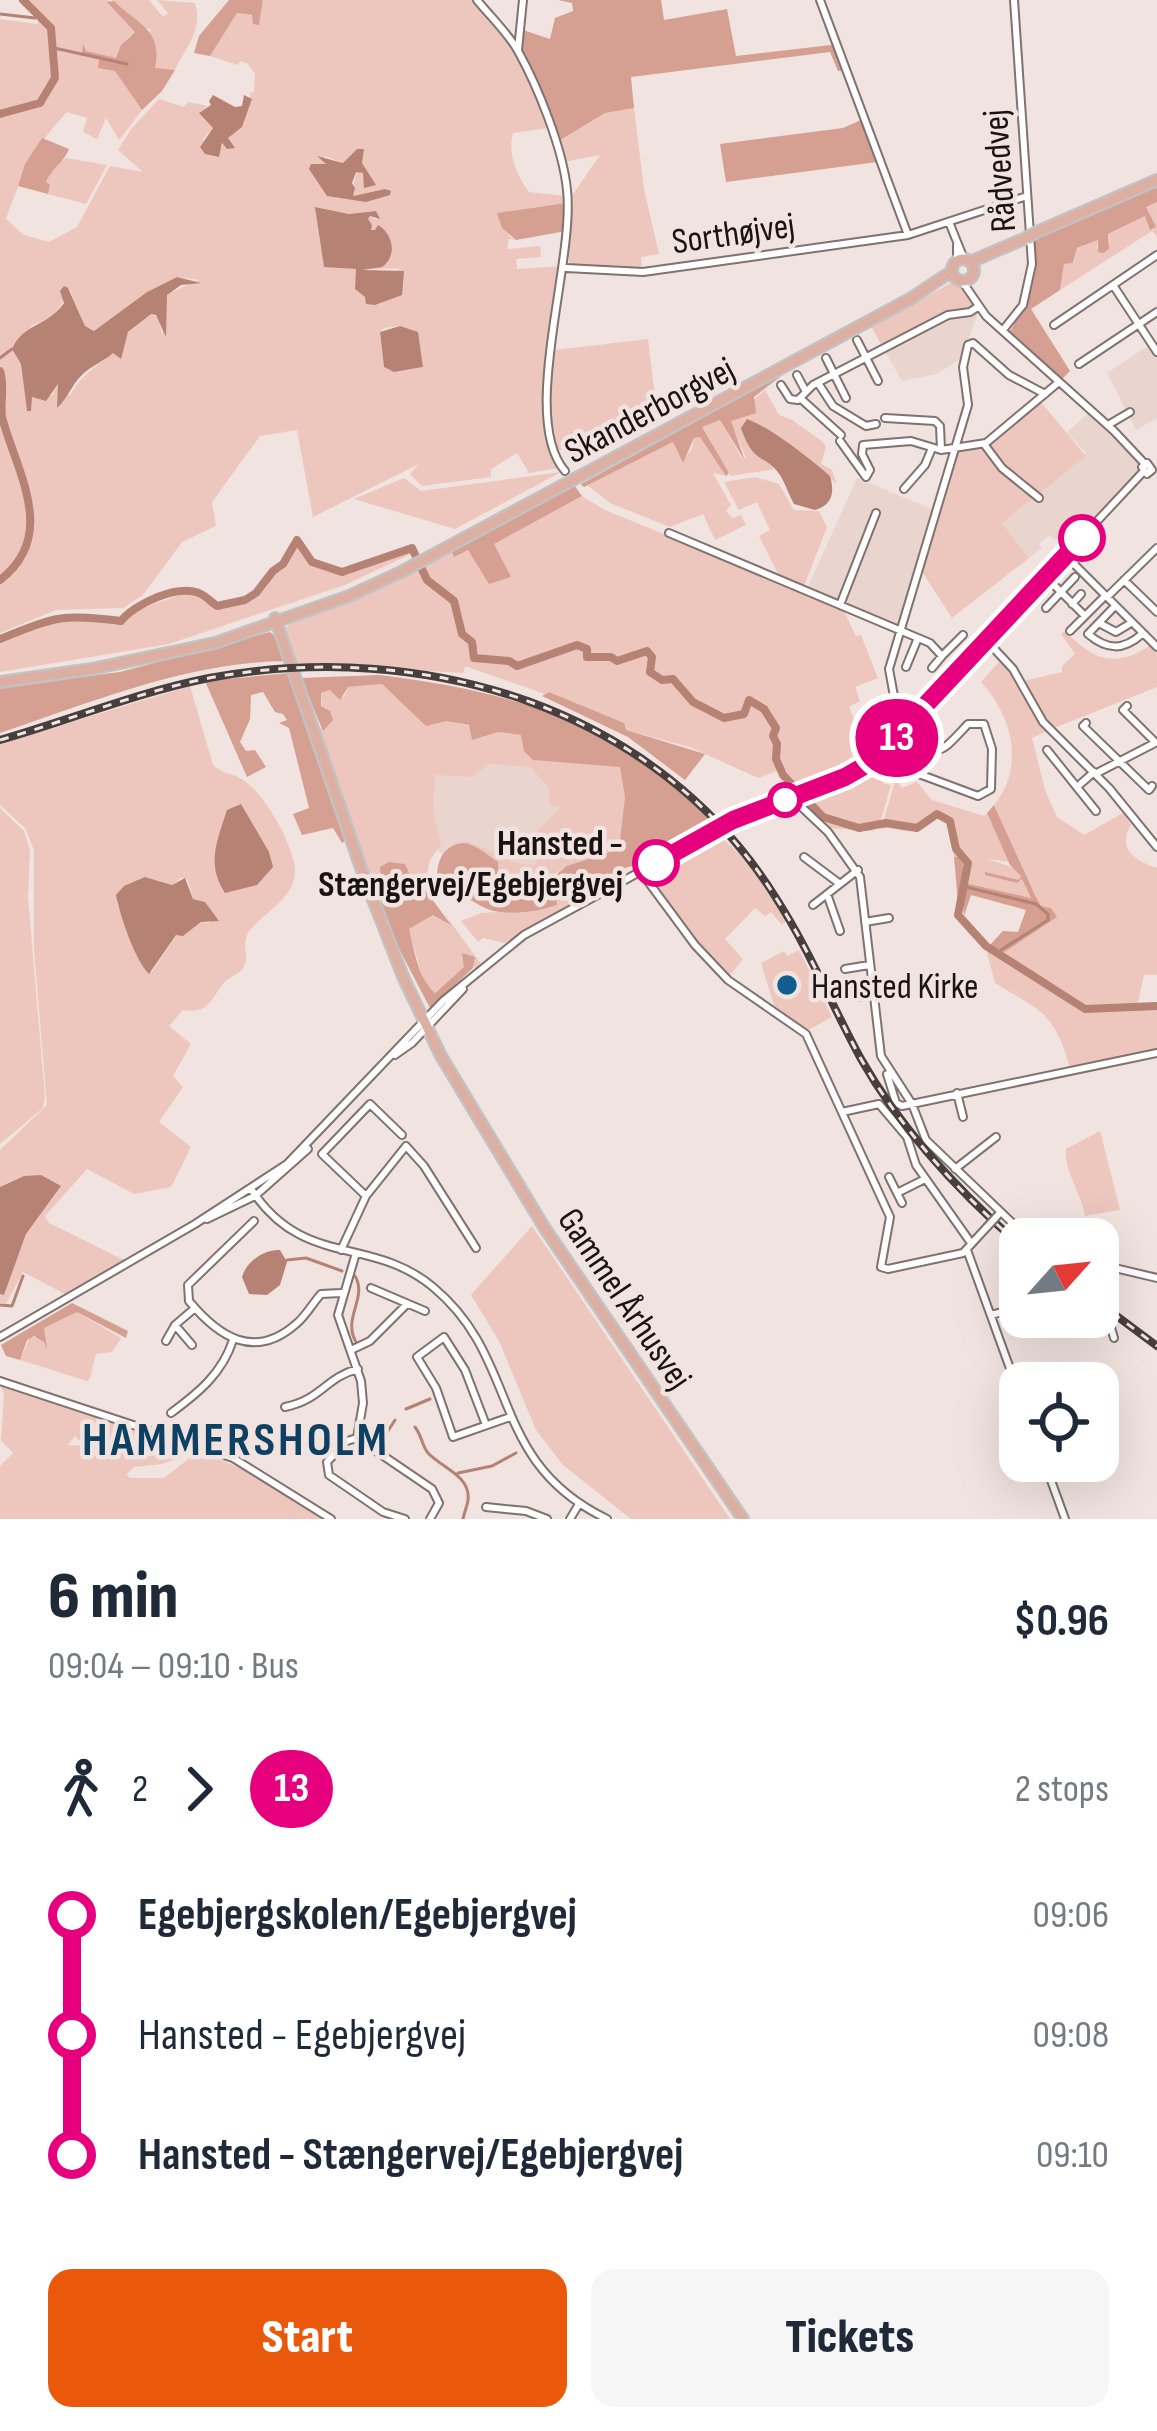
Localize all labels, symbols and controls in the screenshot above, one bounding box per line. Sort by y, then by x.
street label: Rådvedvej [975,108,1026,234]
street label: Sorthøjvej [669,205,797,264]
street label: Skanderborgvej [558,349,742,474]
unlabelled marker [1060,516,1104,560]
line badge: 13 [843,699,951,777]
text: 13 [879,712,915,763]
unlabelled marker [769,784,801,816]
place label: Hansted - Stængervej/Egebjergvej [318,823,623,907]
marker: Hansted - Stængervej/Egebjergvej [634,841,678,885]
place label: Hansted Kirke [811,966,978,1009]
marker: Hansted Kirke [774,972,800,998]
street label: Gammel Århusvej [548,1201,700,1398]
north arrow [999,1218,1119,1338]
map controls [999,1218,1119,1482]
button: locate [999,1362,1119,1482]
district label: HAMMERSHOLM [82,1412,390,1469]
text: 6 min [48,1558,178,1637]
text: $0.96 [1013,1594,1109,1649]
text: 09:04 – 09:10 · Bus [48,1643,299,1690]
icon: walk [48,1756,114,1822]
icon: forward [166,1756,232,1822]
text: 13 [274,1763,309,1814]
text: 2 [132,1766,148,1813]
text: 2 stops [1015,1766,1109,1813]
text: Egebjergskolen/Egebjergvej [138,1888,577,1943]
text: 09:06 [1033,1892,1109,1939]
text: Hansted - Egebjergvej [138,2008,466,2063]
text: 09:08 [1033,2012,1109,2059]
text: Hansted - Stængervej/Egebjergvej [138,2128,683,2183]
text: 09:10 [1036,2132,1109,2179]
button: Start [48,2269,567,2407]
button: Tickets [591,2269,1109,2407]

